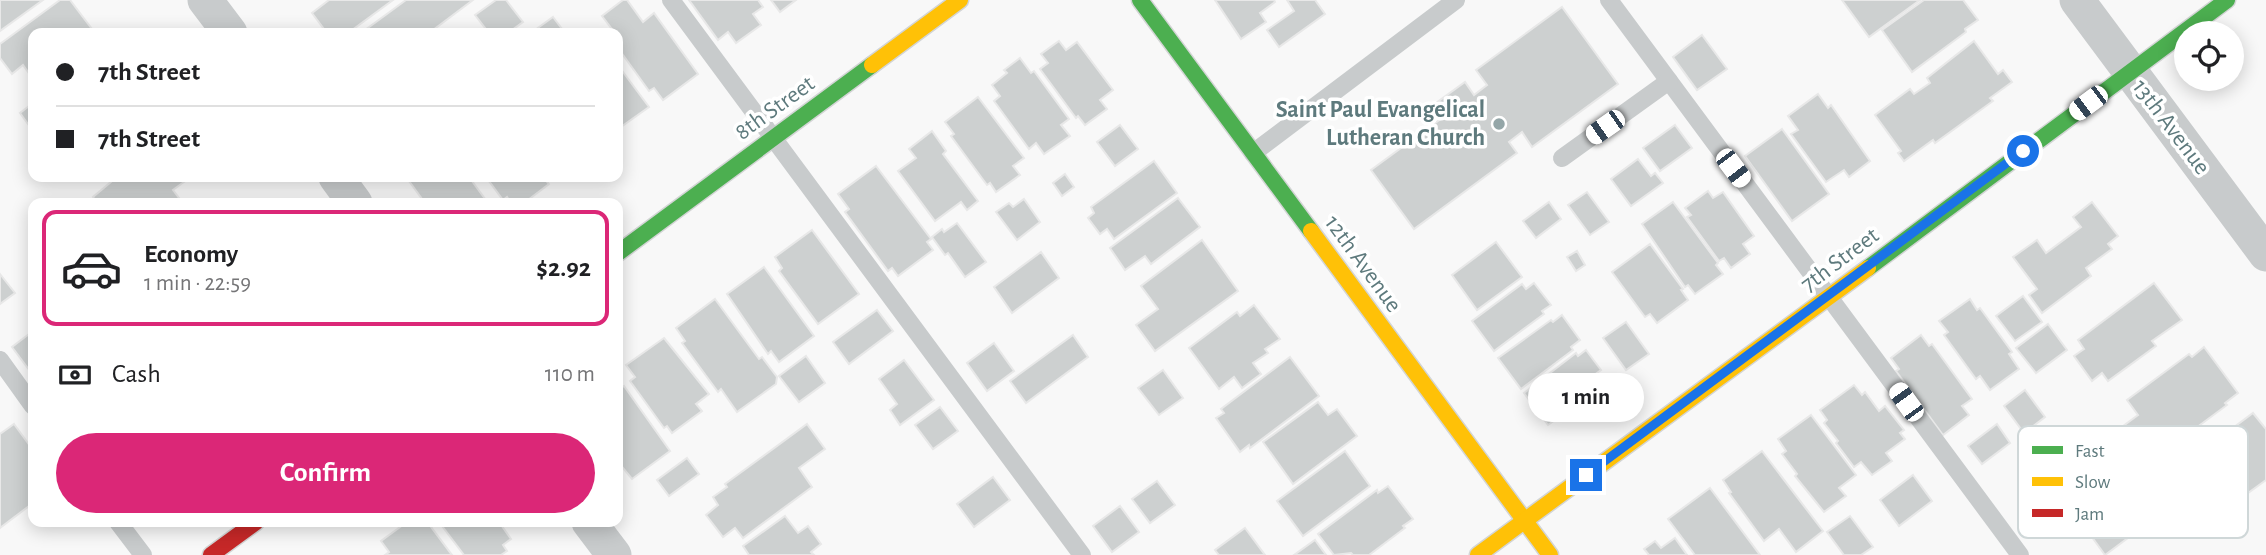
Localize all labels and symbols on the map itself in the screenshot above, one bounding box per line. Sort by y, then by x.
street label: 8th Street [731,71,820,145]
street label: 13th Avenue [2128,75,2214,179]
car [2065,82,2112,124]
place label: Saint Paul Evangelical Lutheran Church [1276,98,1485,150]
car [1582,106,1629,148]
marker: Saint Paul Evangelical Lutheran Church [1491,116,1507,132]
route start [2007,135,2039,167]
car [1712,145,1755,191]
street label: 12th Avenue [1320,211,1406,317]
street label: 7th Street [1797,223,1884,297]
callout: 1 min [1528,374,1644,422]
car [1886,379,1927,425]
legend [2018,426,2248,538]
text: Fast [2075,442,2105,461]
route end [1570,459,1602,491]
text: Slow [2075,473,2111,492]
text: Jam [2075,505,2104,524]

